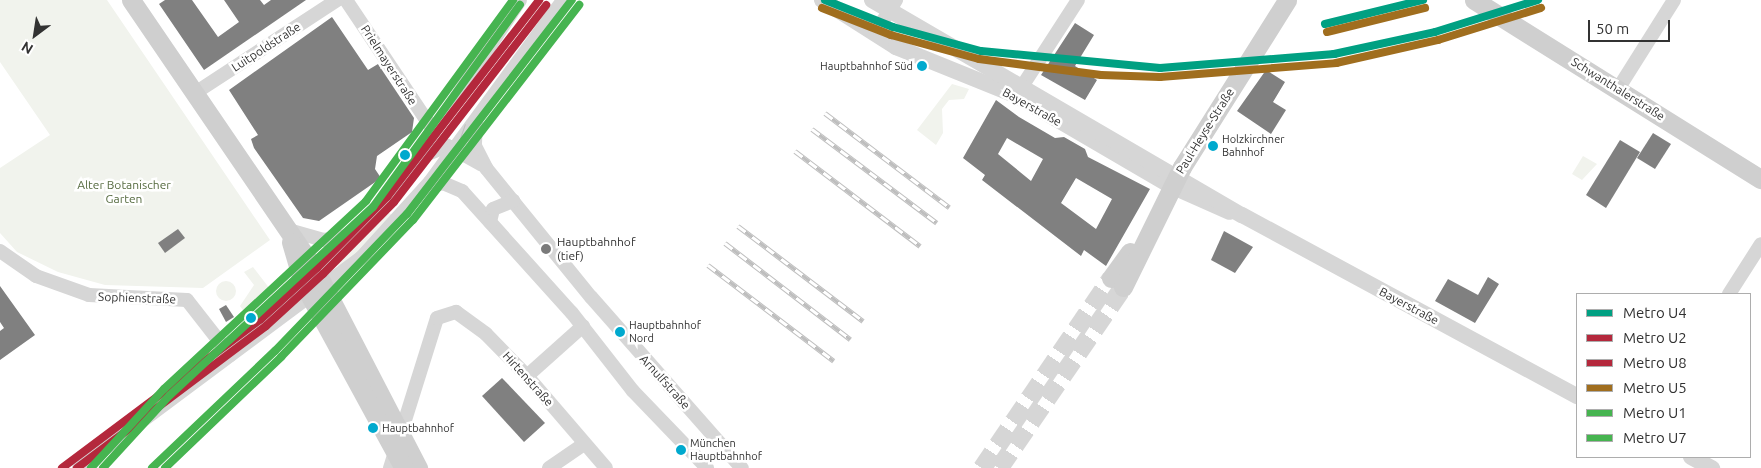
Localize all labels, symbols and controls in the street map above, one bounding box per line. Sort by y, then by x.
north arrow [10,10,60,60]
scale bar [1591,10,1674,42]
street label: Luitpoldstraße [229,19,303,75]
text: 50 m [1596,20,1629,37]
street label: Prielmayerstraße [358,22,420,108]
text: N [19,38,36,57]
street label: Schwanthalerstraße [1569,54,1667,124]
place label: Hauptbahnhof Süd [820,59,913,73]
marker: Hauptbahnhof Süd [917,61,927,71]
street label: Bayerstraße [1000,85,1064,129]
street label: Paul-Heyse-Straße [1173,85,1237,177]
place label: Holzkirchner Bahnhof [1222,133,1284,159]
marker: Holzkirchner Bahnhof [1208,141,1218,151]
unlabelled marker [400,150,410,160]
park label: Alter Botanischer Garten [77,178,171,206]
place label: Hauptbahnhof (tief) [557,235,635,263]
marker: Hauptbahnhof (tief) [539,242,553,256]
street label: Bayerstraße [1377,284,1441,328]
street label: Sophienstraße [98,289,176,307]
legend [1576,293,1751,458]
text: Metro U4 [1623,304,1687,321]
unlabelled marker [246,313,256,323]
place label: Hauptbahnhof Nord [629,319,701,345]
marker: Hauptbahnhof Nord [615,327,625,337]
text: Metro U2 [1623,329,1687,346]
street label: Hirtenstraße [500,349,556,409]
street label: Arnulfstraße [637,352,693,412]
text: Metro U8 [1623,354,1687,371]
text: Metro U5 [1623,379,1687,396]
text: Metro U1 [1623,404,1687,421]
place label: Hauptbahnhof [382,421,454,435]
marker: Hauptbahnhof [368,423,378,433]
text: Metro U7 [1623,429,1687,446]
place label: München Hauptbahnhof [690,437,762,463]
marker: München Hauptbahnhof [676,445,686,455]

